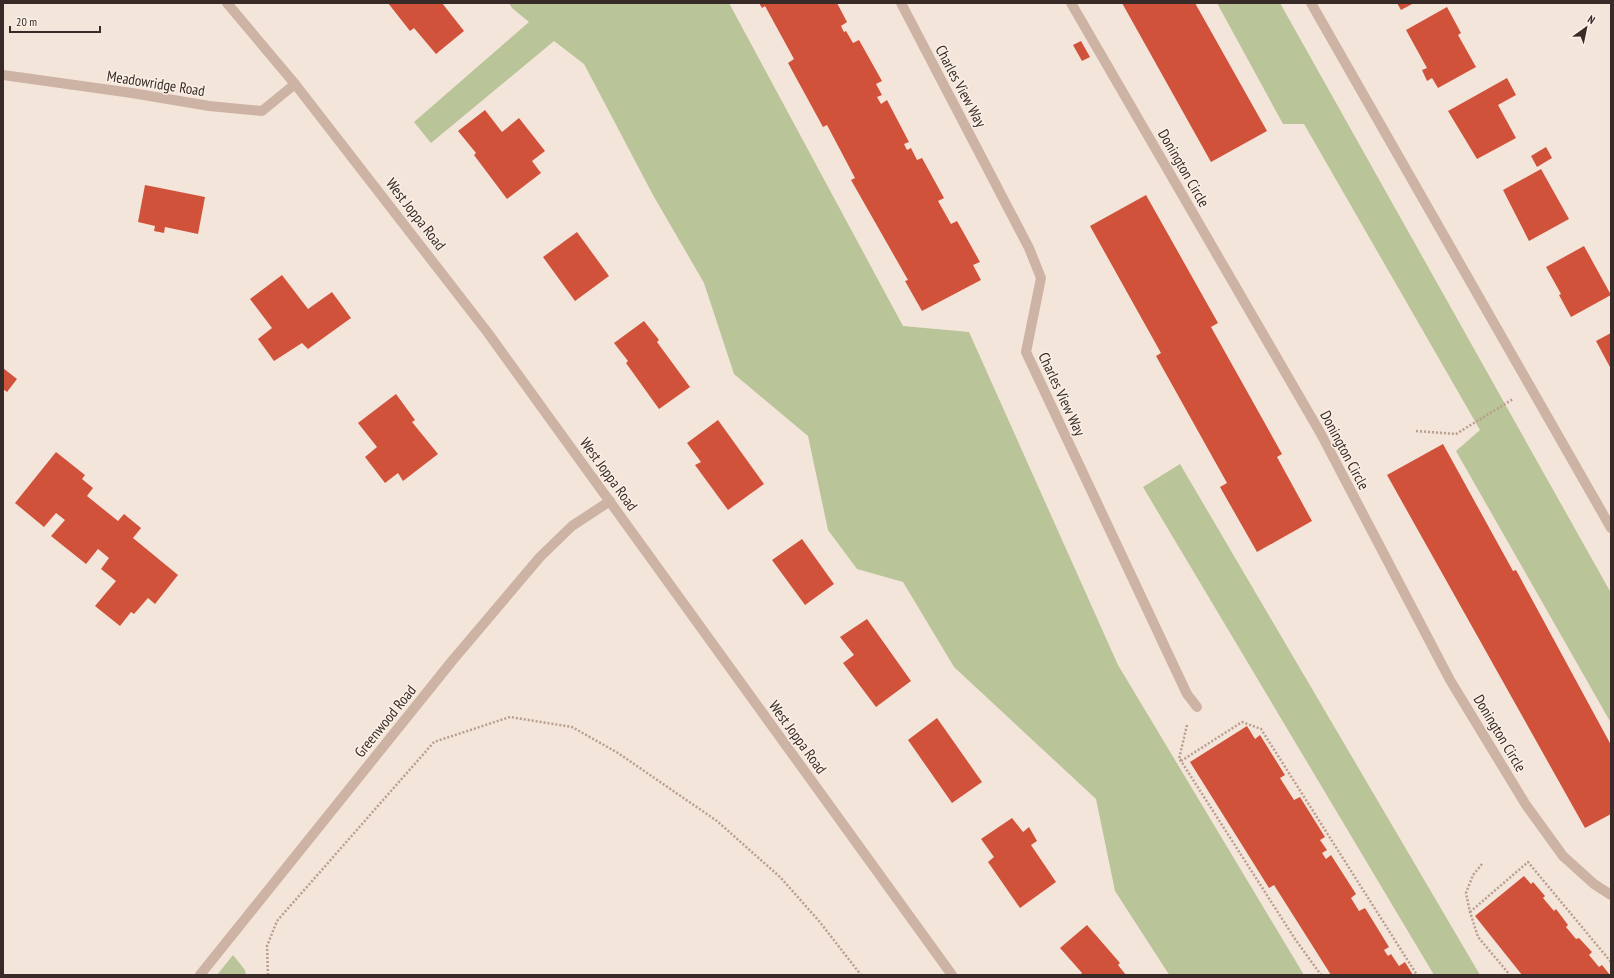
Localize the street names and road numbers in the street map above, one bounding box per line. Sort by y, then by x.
street label: Charles View Way [931,42,991,131]
street label: Meadowridge Road [106,66,206,100]
street label: Donington Circle [1154,126,1214,210]
street label: West Joppa Road [382,174,450,254]
street label: Charles View Way [1034,349,1090,439]
street label: Donington Circle [1316,407,1374,493]
street label: West Joppa Road [576,434,642,514]
street label: Greenwood Road [350,681,420,761]
street label: Donington Circle [1470,691,1530,775]
street label: West Joppa Road [765,697,831,777]

